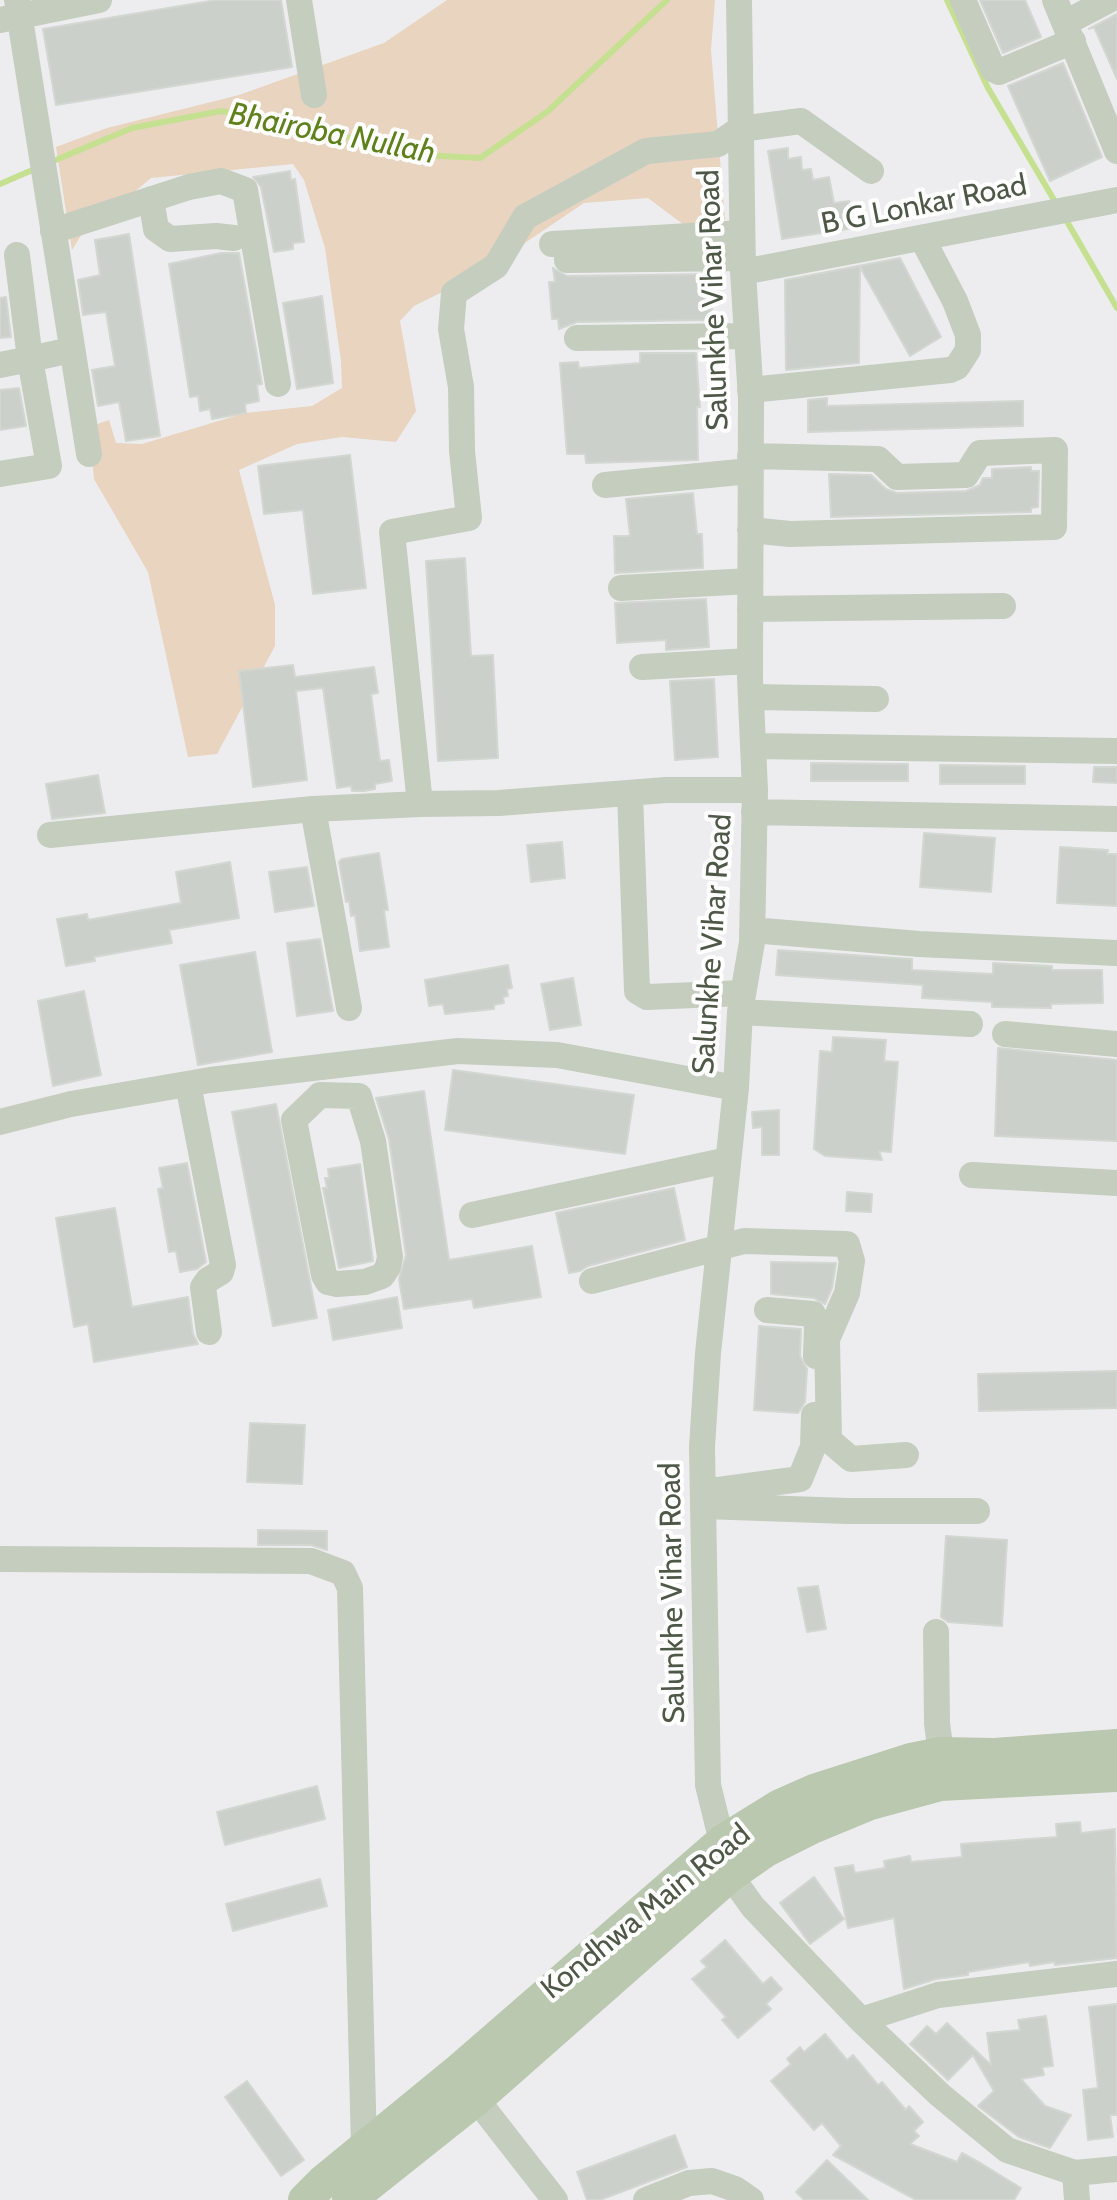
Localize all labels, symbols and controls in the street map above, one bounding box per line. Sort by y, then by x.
water label: Bhairoba Nullah [226,95,438,173]
street label: B G Lonkar Road [818,167,1030,243]
street label: Salunkhe Vihar Road [691,169,737,431]
street label: Salunkhe Vihar Road [686,812,740,1076]
street label: Salunkhe Vihar Road [653,1462,693,1724]
street label: Kondhwa Main Road [534,1817,758,2007]

